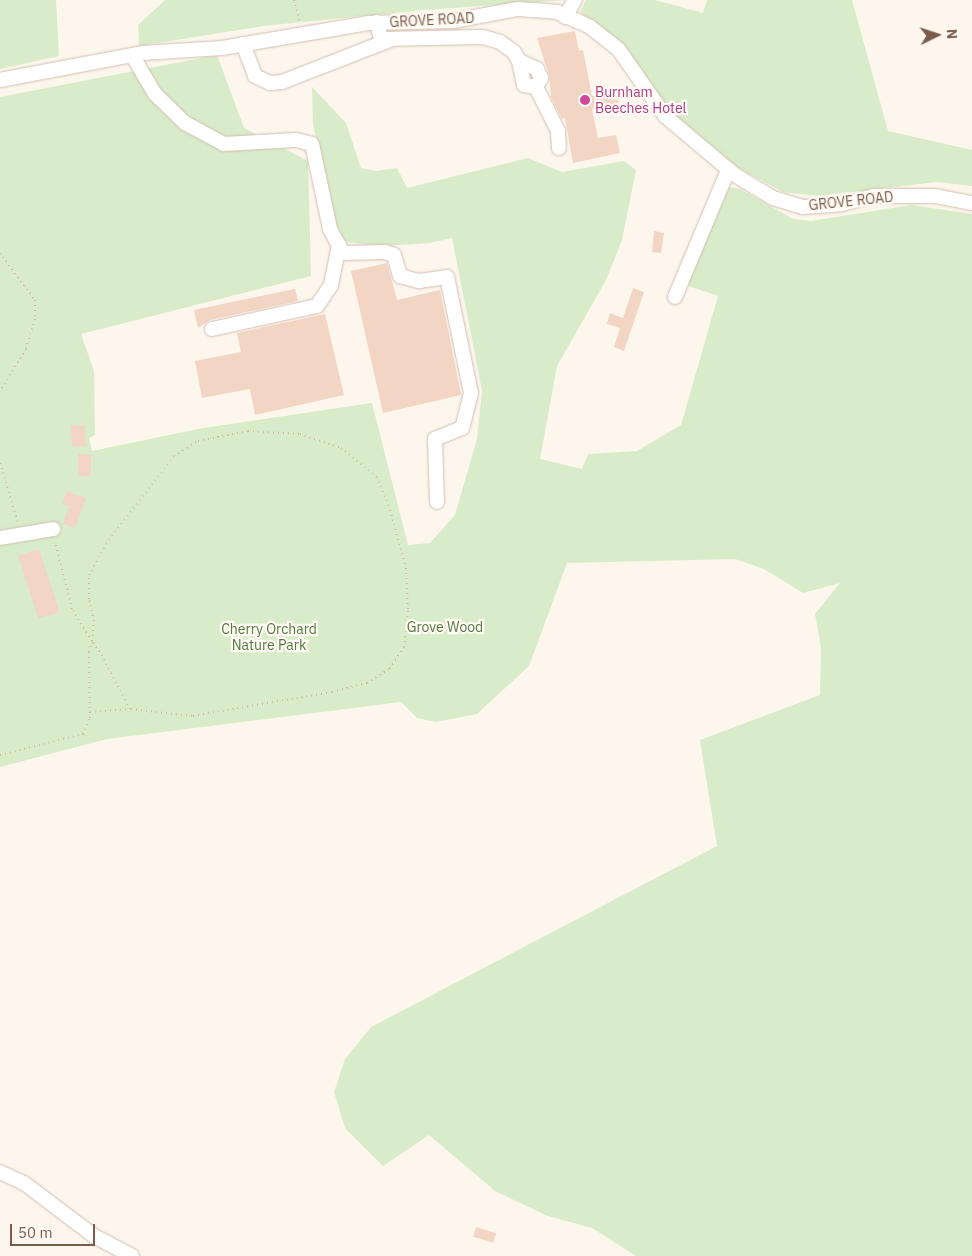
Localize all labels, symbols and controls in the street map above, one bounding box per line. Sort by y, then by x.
street label: GROVE ROAD [389,9,475,31]
north arrow [912,10,962,60]
text: N [943,28,961,40]
place label: Burnham Beeches Hotel [595,84,686,116]
marker: Burnham Beeches Hotel [579,94,591,106]
street label: GROVE ROAD [808,188,894,214]
park label: Grove Wood [407,619,483,635]
park label: Cherry Orchard Nature Park [221,621,317,654]
scale bar [12,1214,98,1246]
text: 50 m [18,1223,53,1242]

